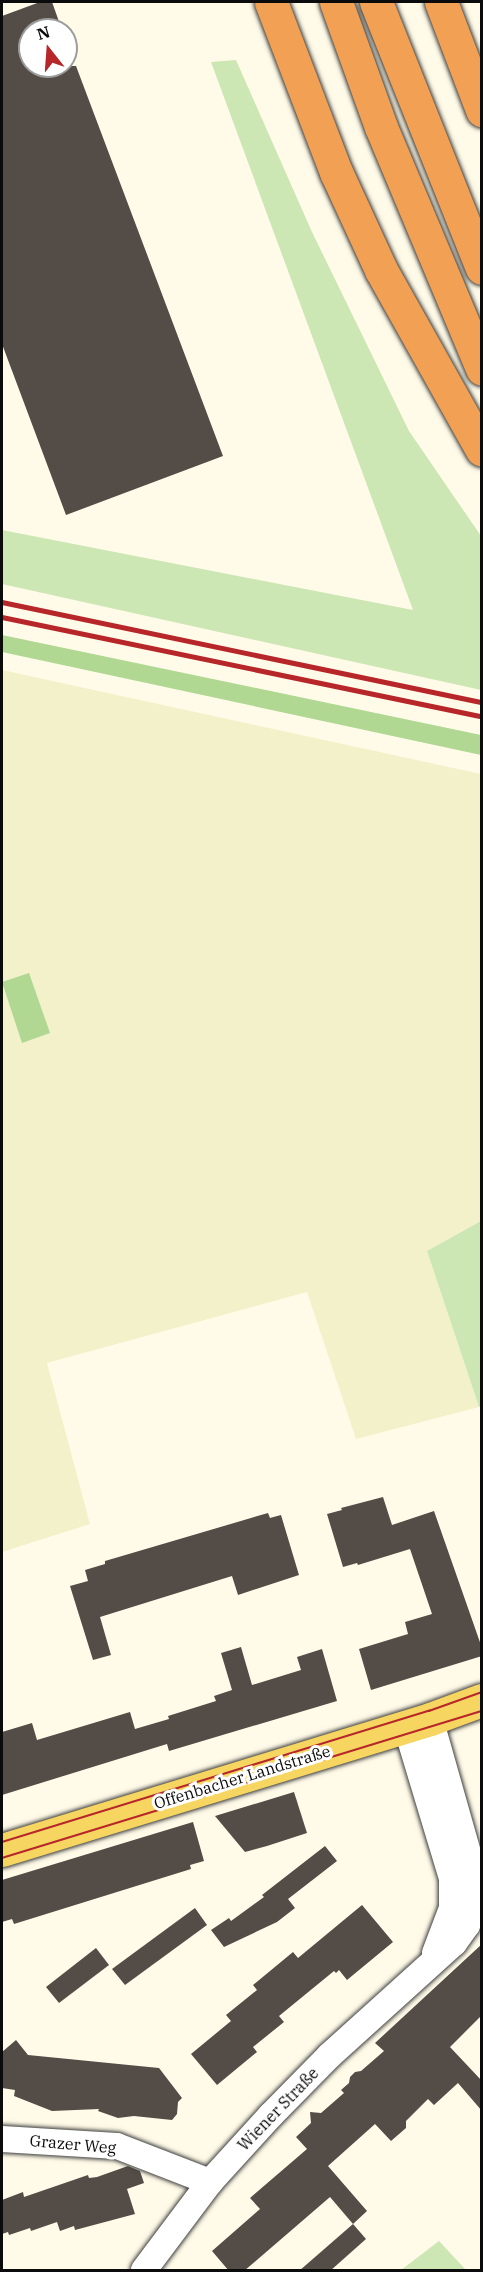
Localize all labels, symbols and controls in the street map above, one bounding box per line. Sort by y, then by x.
north arrow [18,18,78,78]
text: N [34,21,52,44]
street label: Offenbacher Landstraße [152,1741,332,1813]
street label: Wiener Straße [234,2063,322,2155]
street label: Grazer Weg [29,2131,117,2157]

